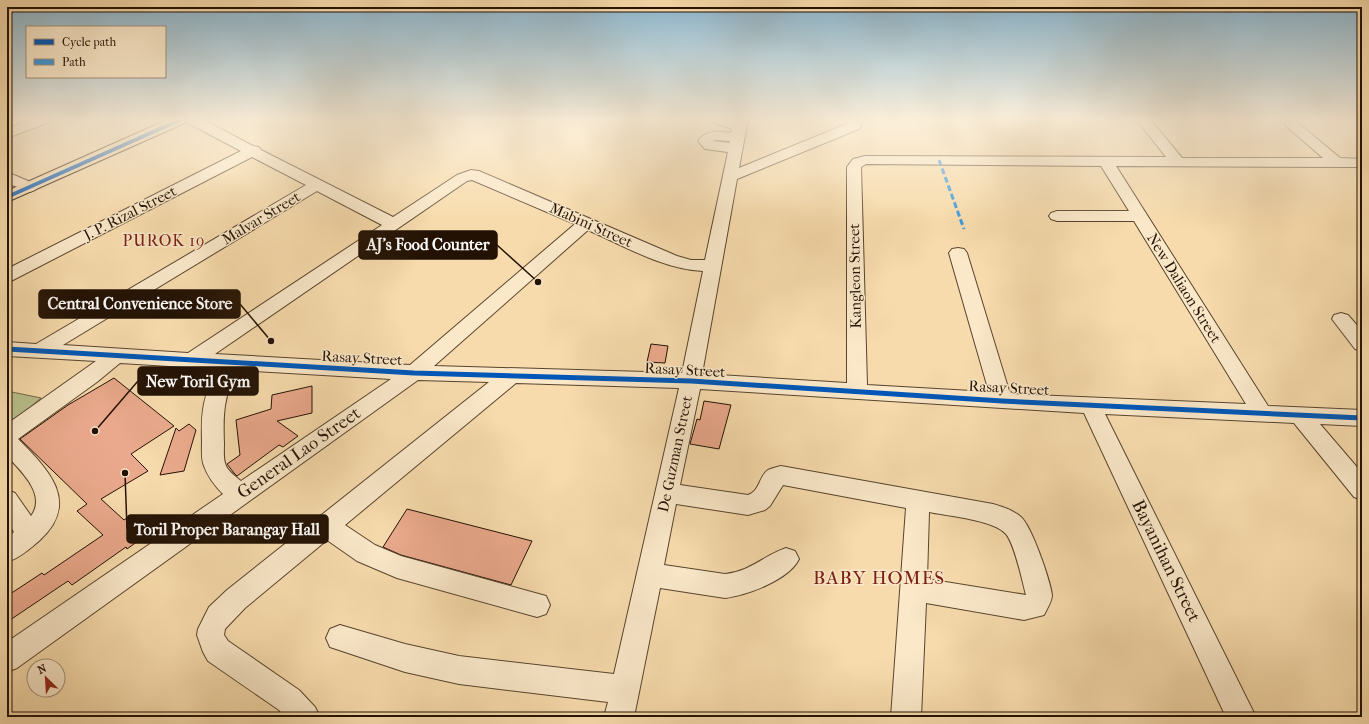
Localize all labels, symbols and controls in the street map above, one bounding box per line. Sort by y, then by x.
legend [26,26,166,78]
text: Cycle path [62,35,117,49]
text: Path [62,55,86,69]
street label: J. P. Rizal Street [80,182,180,244]
street label: Malvar Street [219,187,304,248]
street label: Mabini Street [547,199,636,252]
street label: Kangleon Street [845,223,865,329]
street label: New Daliaon Street [1143,230,1225,347]
district label: PUROK 19 [123,231,205,250]
callout: AJ's Food Counter [359,231,497,259]
text: AJ's Food Counter [366,235,491,255]
callout: Central Convenience Store [39,290,240,318]
text: Central Convenience Store [47,294,233,313]
street label: Rasay Street [321,347,404,369]
street label: Rasay Street [644,359,727,381]
callout: New Toril Gym [138,367,258,395]
text: New Toril Gym [146,372,251,392]
street label: Rasay Street [968,377,1051,399]
street label: De Guzman Street [654,393,696,514]
street label: General Lao Street [233,402,365,503]
street label: Bayanihan Street [1127,496,1205,626]
callout: Toril Proper Barangay Hall [127,515,328,543]
text: Toril Proper Barangay Hall [133,520,320,540]
district label: BABY HOMES [813,567,945,589]
north arrow [26,658,66,698]
text: N [35,661,49,677]

